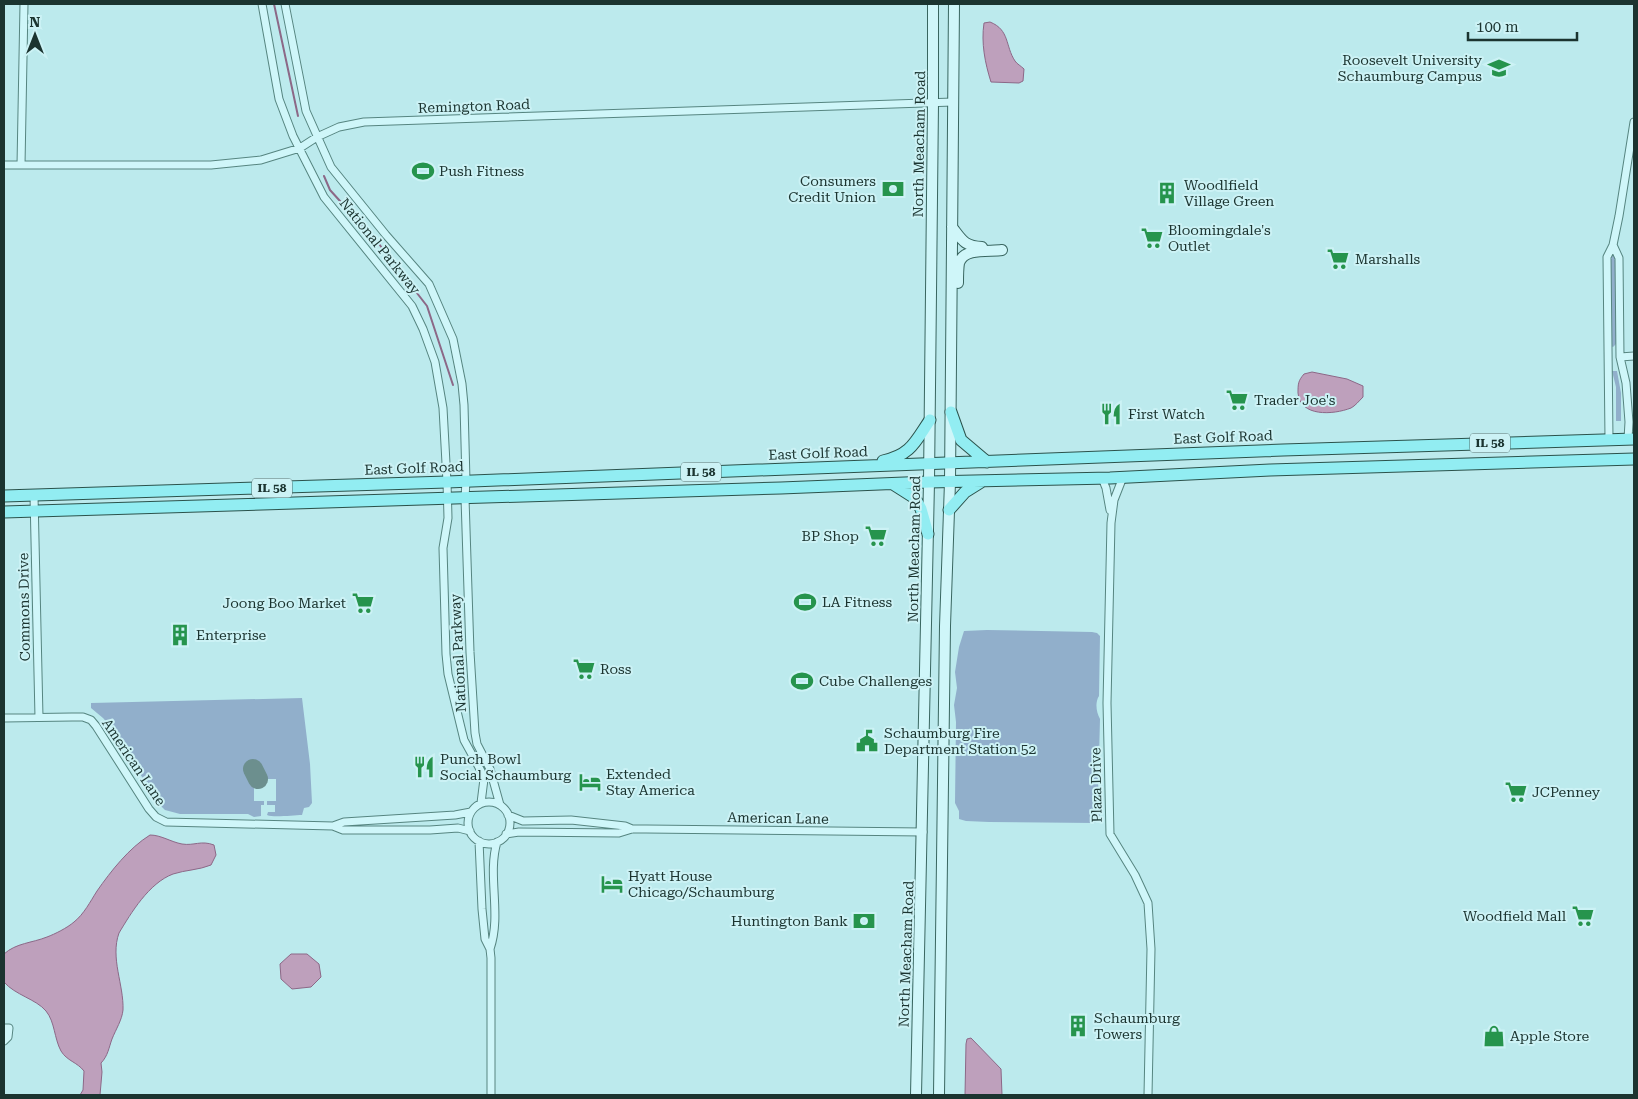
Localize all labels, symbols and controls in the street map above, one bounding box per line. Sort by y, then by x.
north arrow [10,10,60,60]
scale bar [1468,10,1577,42]
text: N [30,14,41,30]
text: 100 m [1476,18,1519,36]
place label: Roosevelt University Schaumburg Campus [1338,52,1483,84]
school or university icon: Roosevelt University Schaumburg Campus [1486,55,1512,81]
street label: North Meacham Road [910,70,928,218]
street label: Remington Road [418,96,530,116]
sports icon: Push Fitness [410,158,436,184]
place label: Push Fitness [439,163,525,179]
place label: Consumers Credit Union [788,173,876,205]
bank icon: Consumers Credit Union [880,176,906,202]
place label: Woodlfield Village Green [1184,177,1274,209]
building icon: Woodlfield Village Green [1154,180,1180,206]
street label: National Parkway [336,195,424,298]
place label: Bloomingdale's Outlet [1168,222,1271,254]
supermarket icon: Bloomingdale's Outlet [1139,225,1165,251]
supermarket icon: Marshalls [1325,246,1351,272]
place label: Marshalls [1355,251,1420,267]
supermarket icon: Trader Joe's [1224,387,1250,413]
place label: Trader Joe's [1254,392,1336,408]
restaurant icon: First Watch [1098,401,1124,427]
place label: First Watch [1128,406,1205,422]
street label: East Golf Road [1173,427,1273,447]
road number: IL 58 [1470,433,1510,452]
street label: East Golf Road [768,443,868,463]
street label: East Golf Road [364,458,464,478]
road number: IL 58 [681,462,721,482]
street label: North Meacham Road [905,475,923,623]
road number: IL 58 [252,478,292,498]
supermarket icon: BP Shop [863,523,889,549]
place label: BP Shop [802,528,859,544]
street label: Commons Drive [15,552,33,661]
sports icon: LA Fitness [792,589,818,615]
supermarket icon: Joong Boo Market [350,590,376,616]
street label: National Parkway [447,593,469,713]
place label: LA Fitness [822,594,892,610]
place label: Joong Boo Market [223,595,346,611]
building icon: Enterprise [167,622,193,648]
place label: Enterprise [196,627,267,643]
supermarket icon: Ross [571,656,597,682]
place label: Ross [600,661,632,677]
sports icon: Cube Challenges [789,668,815,694]
place label: Cube Challenges [819,673,932,689]
street label: American Lane [99,715,169,809]
place label: Schaumburg Fire Department Station 52 [884,725,1037,757]
public building icon: Schaumburg Fire Department Station 52 [854,728,880,754]
street label: Plaza Drive [1087,747,1105,823]
place label: Punch Bowl Social Schaumburg [440,751,571,783]
restaurant icon: Punch Bowl Social Schaumburg [411,754,437,780]
place label: Extended Stay America [606,766,695,798]
hotel icon: Extended Stay America [577,769,603,795]
supermarket icon: JCPenney [1503,779,1529,805]
place label: JCPenney [1532,784,1601,800]
street label: American Lane [727,809,829,827]
place label: Hyatt House Chicago/Schaumburg [628,868,774,900]
hotel icon: Hyatt House Chicago/Schaumburg [599,871,625,897]
street label: North Meacham Road [895,880,917,1028]
supermarket icon: Woodfield Mall [1570,903,1596,929]
bank icon: Huntington Bank [851,908,877,934]
place label: Woodfield Mall [1463,908,1567,924]
place label: Huntington Bank [731,913,848,929]
place label: Schaumburg Towers [1094,1010,1180,1042]
building icon: Schaumburg Towers [1065,1013,1091,1039]
shop icon: Apple Store [1481,1023,1507,1049]
place label: Apple Store [1510,1028,1590,1044]

